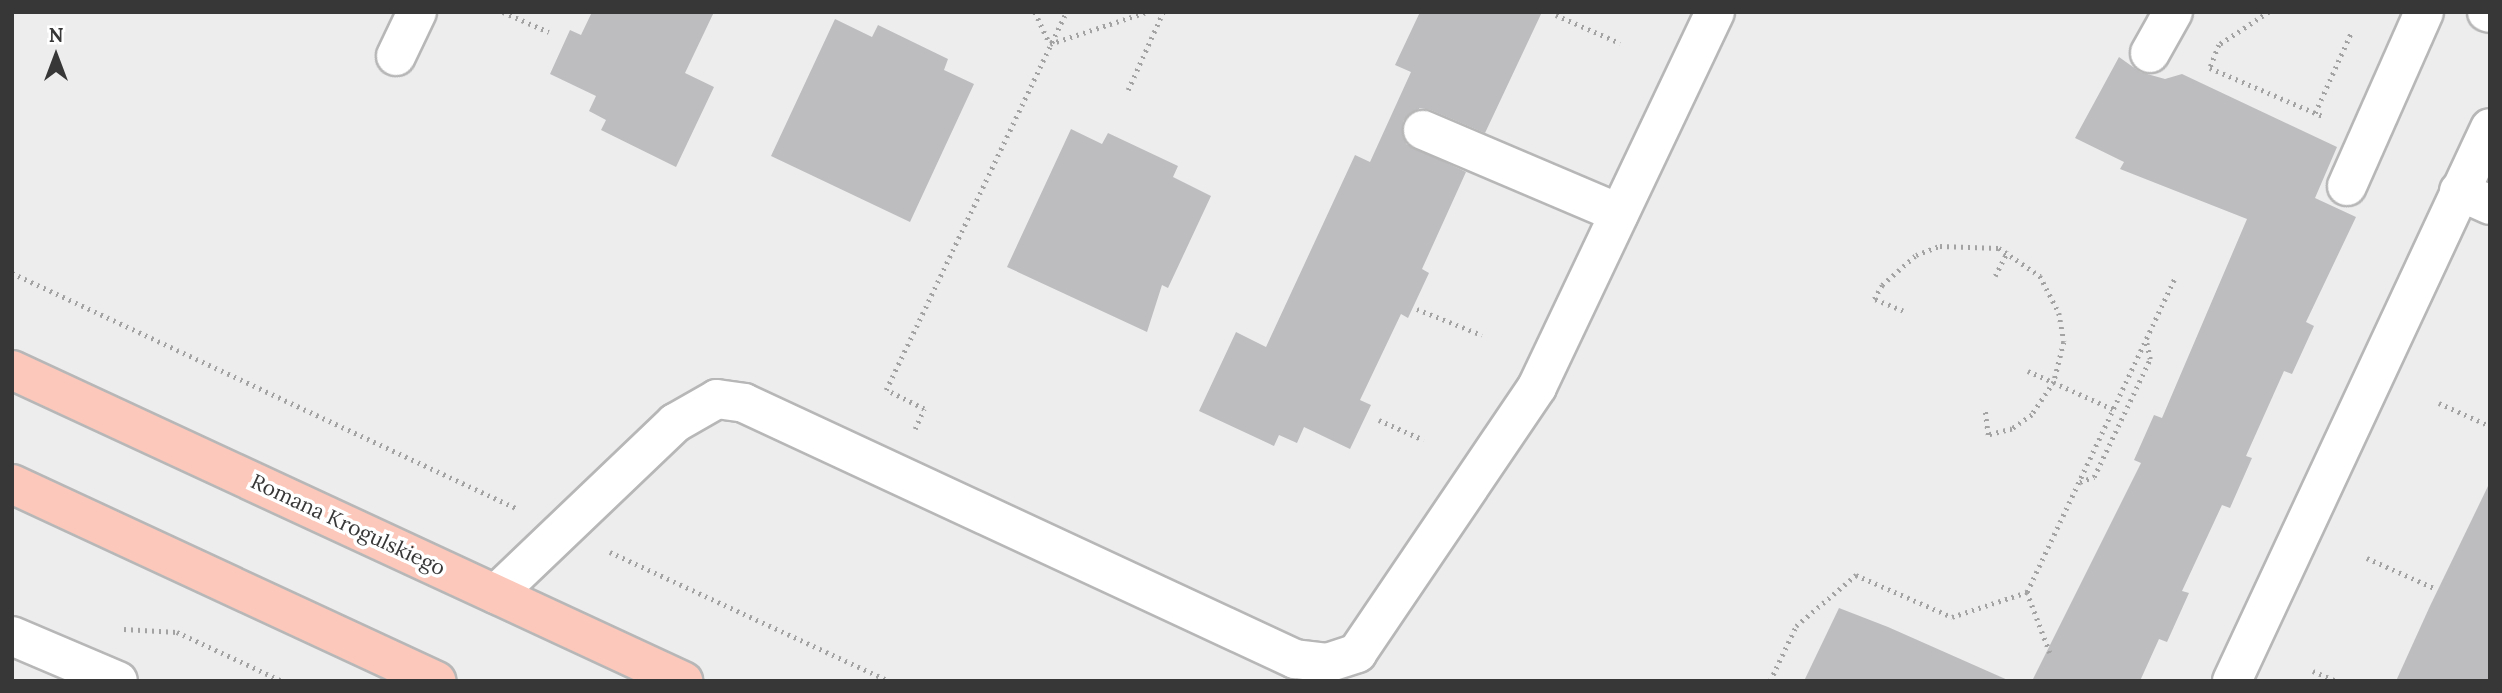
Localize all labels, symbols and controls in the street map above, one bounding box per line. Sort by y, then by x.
north arrow [21,21,91,91]
text: N [49,23,63,47]
street label: Romana Krogulskiego [247,469,449,581]

